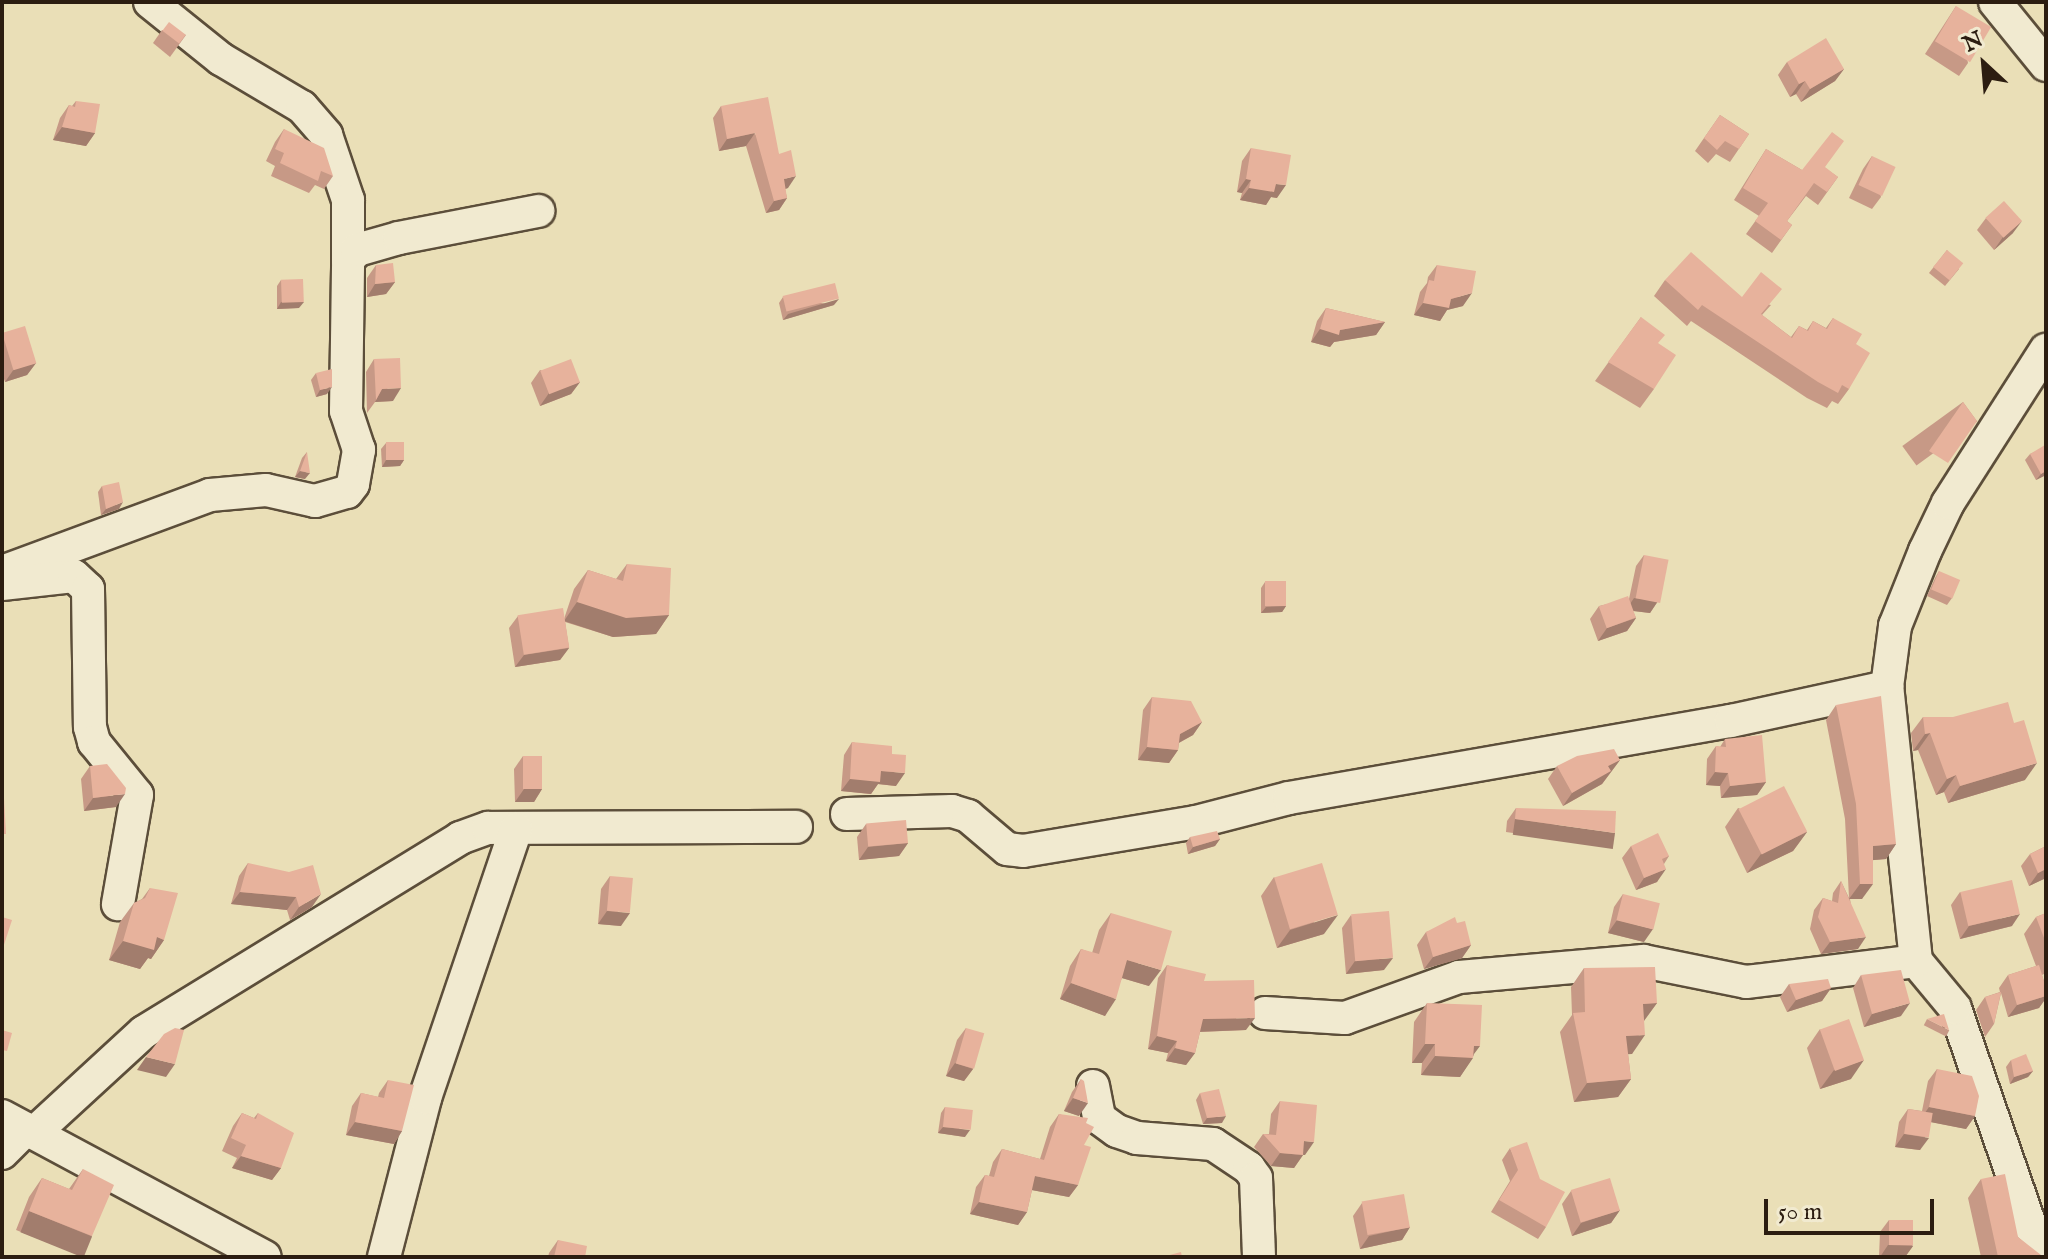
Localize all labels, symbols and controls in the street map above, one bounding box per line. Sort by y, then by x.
north arrow [1944,24,2024,104]
text: N [1959,26,1988,59]
scale bar [1768,1183,1938,1233]
text: 50 m [1778,1197,1822,1228]

